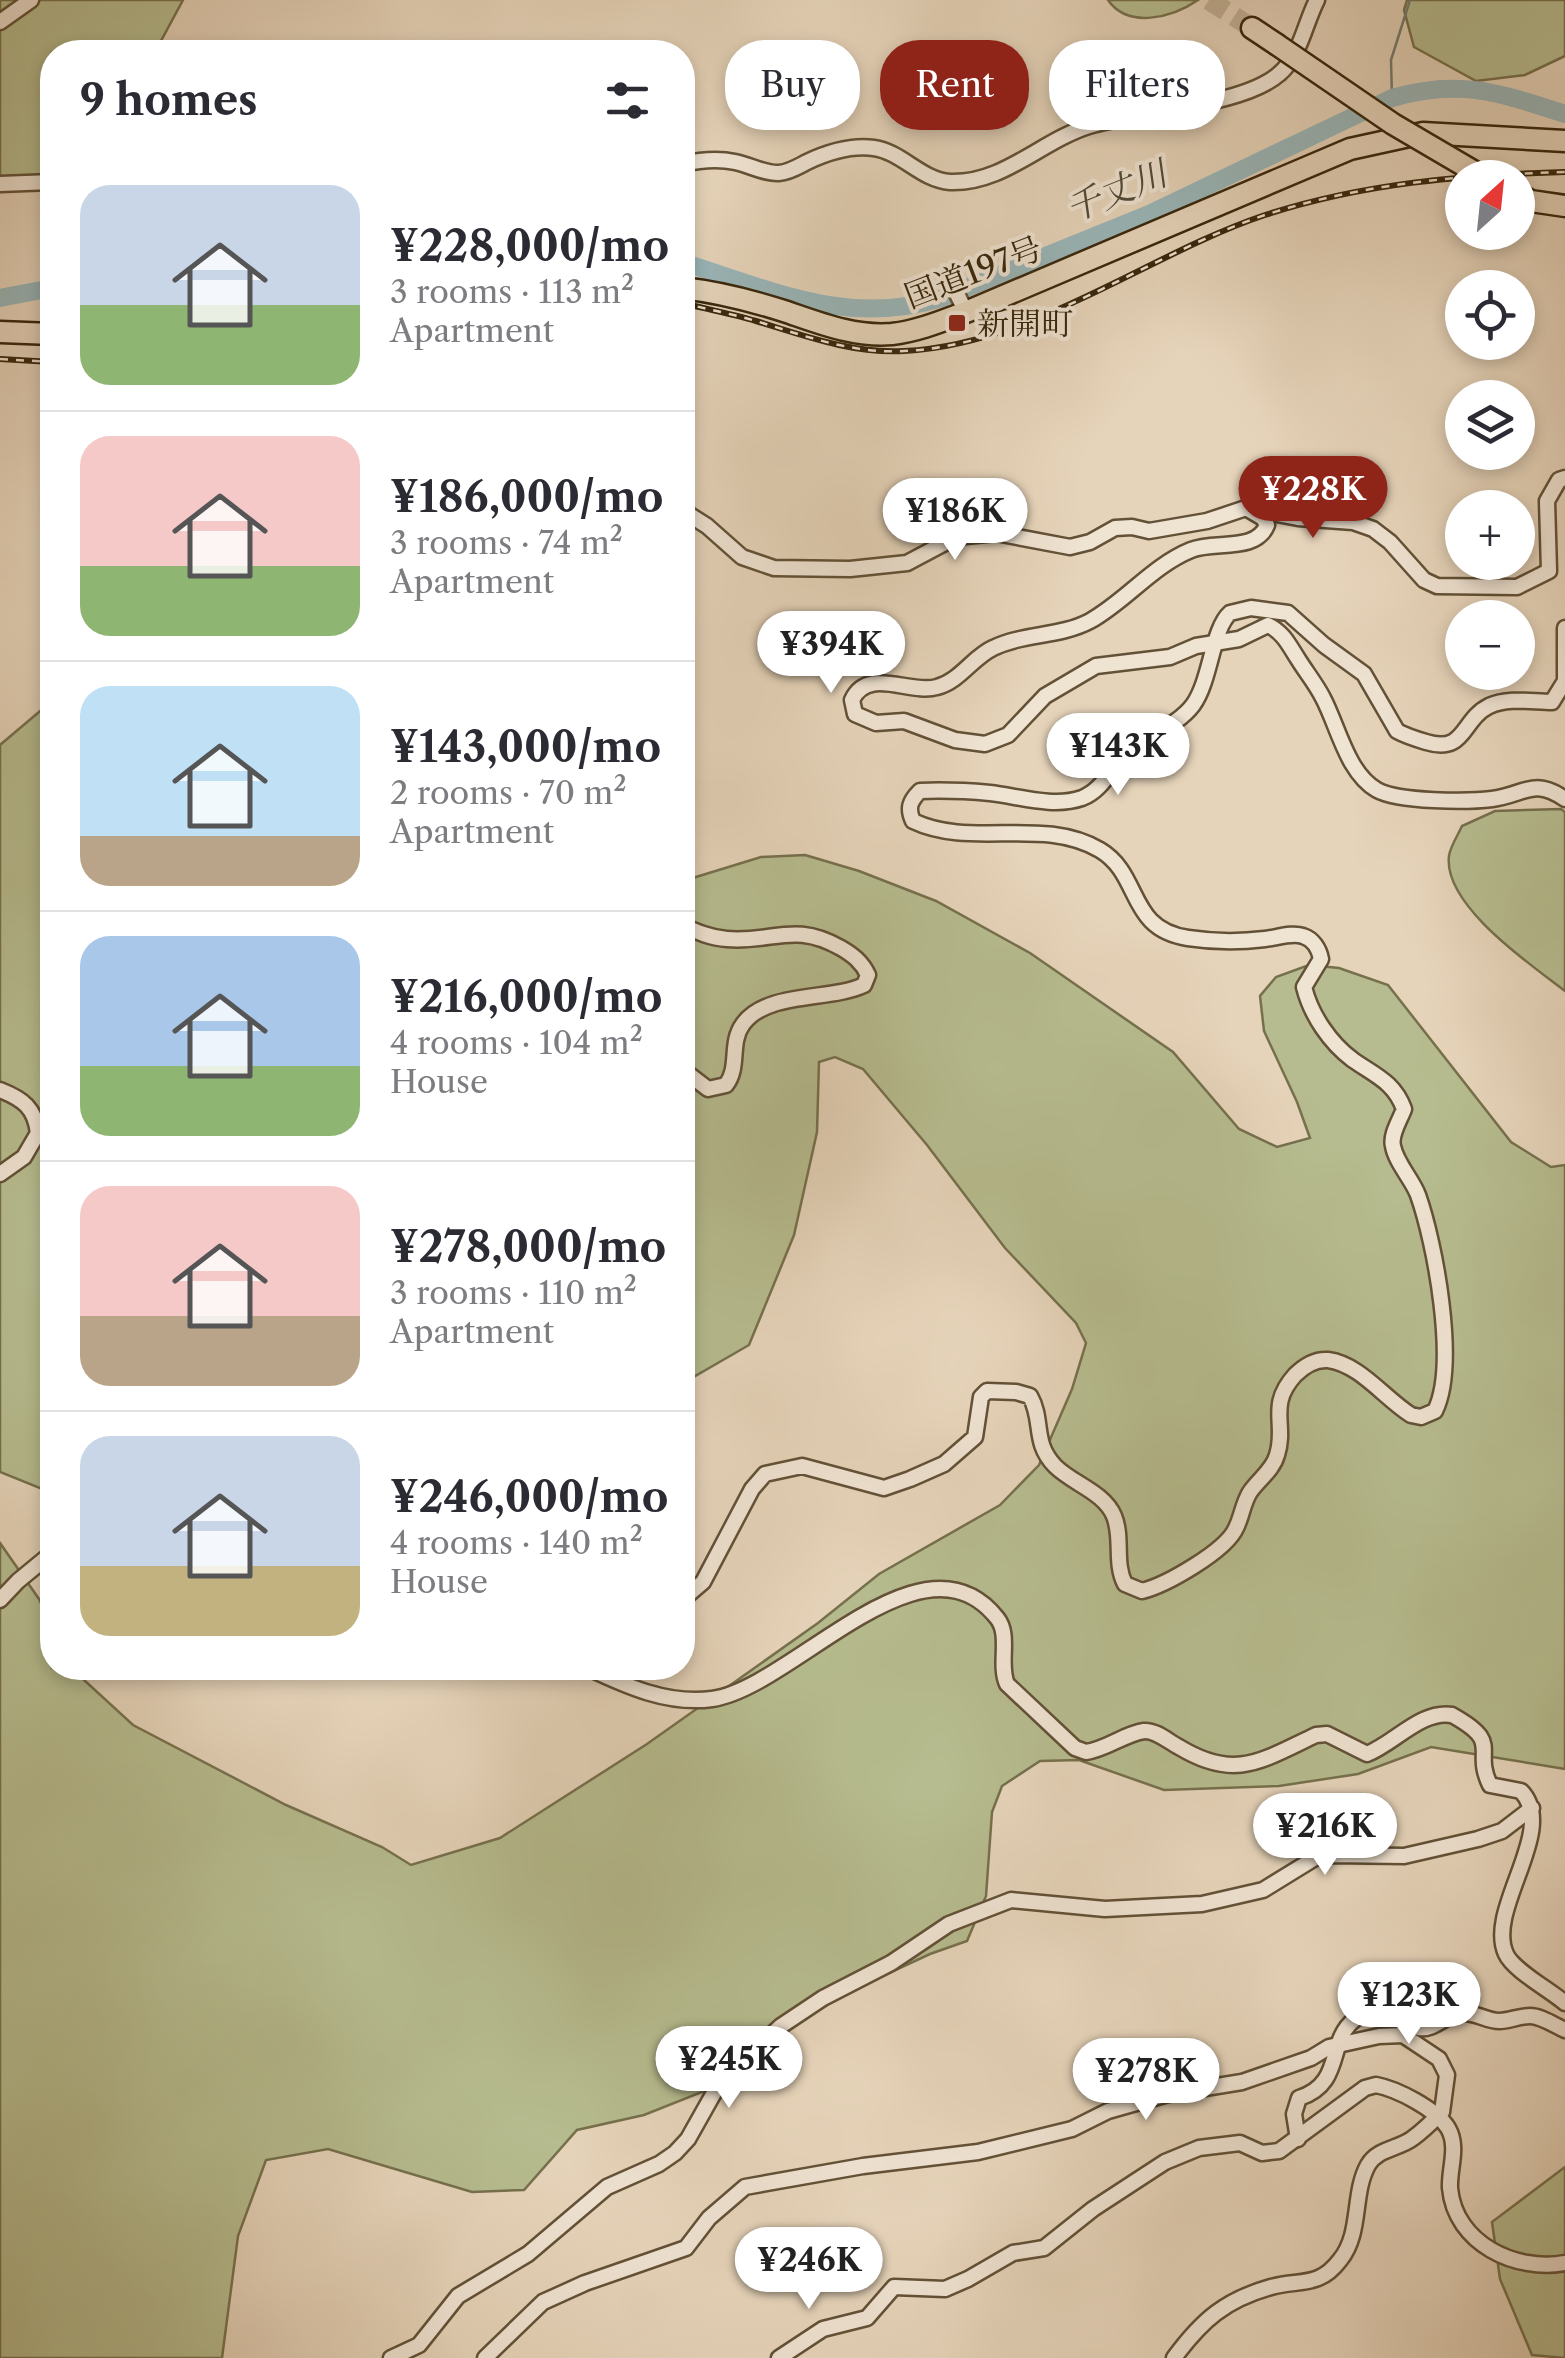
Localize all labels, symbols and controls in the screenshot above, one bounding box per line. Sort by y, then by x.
chip: Buy [725,40,860,130]
chip: Rent [880,40,1029,130]
chip: Filters [1049,40,1225,130]
icon: filters [600,73,655,128]
text: 9 homes [80,74,258,126]
water label: 千丈川 [1059,150,1176,231]
north arrow [1445,160,1535,250]
map controls [1445,160,1535,690]
text: ¥228,000/mo [390,220,669,272]
icon: home [160,225,280,345]
street label: 国道197号 [899,228,1047,316]
button: locate [1445,270,1535,360]
text: 3 rooms · 113 m² [390,272,634,311]
place label: 新開町 [977,304,1073,343]
text: Apartment [390,311,554,350]
marker: 新開町 [946,312,968,334]
button: layers [1445,380,1535,470]
pin: ¥228K [1243,456,1383,541]
text: ¥228K [1261,469,1365,508]
text: ¥186,000/mo [390,471,664,523]
icon: home [160,476,280,596]
pin: ¥186K [885,478,1025,563]
button: + [1445,490,1535,580]
text: ¥186K [905,491,1005,530]
text: 3 rooms · 74 m² [390,523,623,562]
text: Apartment [390,562,554,601]
button: − [1445,600,1535,690]
pin: ¥394K [761,611,901,696]
text: ¥394K [779,624,883,663]
pin: ¥143K [1048,713,1188,798]
text: ¥143,000/mo [390,721,661,773]
icon: home [160,726,280,846]
text: ¥143K [1069,726,1167,765]
text: 2 rooms · 70 m² [390,773,626,812]
text: Apartment [390,812,554,851]
text: ¥216,000/mo [390,971,662,1023]
icon: home [160,976,280,1096]
text: 4 rooms · 104 m² [390,1023,643,1062]
text: House [390,1062,488,1101]
text: ¥278,000/mo [390,1221,666,1273]
icon: home [160,1226,280,1346]
text: 3 rooms · 110 m² [390,1273,637,1312]
text: Apartment [390,1312,554,1351]
text: ¥246,000/mo [390,1471,668,1523]
icon: home [160,1476,280,1596]
text: 4 rooms · 140 m² [390,1523,643,1562]
text: House [390,1562,488,1601]
pin: ¥216K [1255,1793,1395,1878]
text: ¥216K [1275,1806,1375,1845]
pin: ¥123K [1339,1962,1479,2047]
text: ¥123K [1360,1975,1458,2014]
pin: ¥245K [659,2026,799,2111]
pin: ¥278K [1076,2038,1216,2123]
text: ¥245K [677,2039,781,2078]
text: ¥278K [1095,2051,1197,2090]
pin: ¥246K [739,2227,879,2312]
text: ¥246K [757,2240,861,2279]

